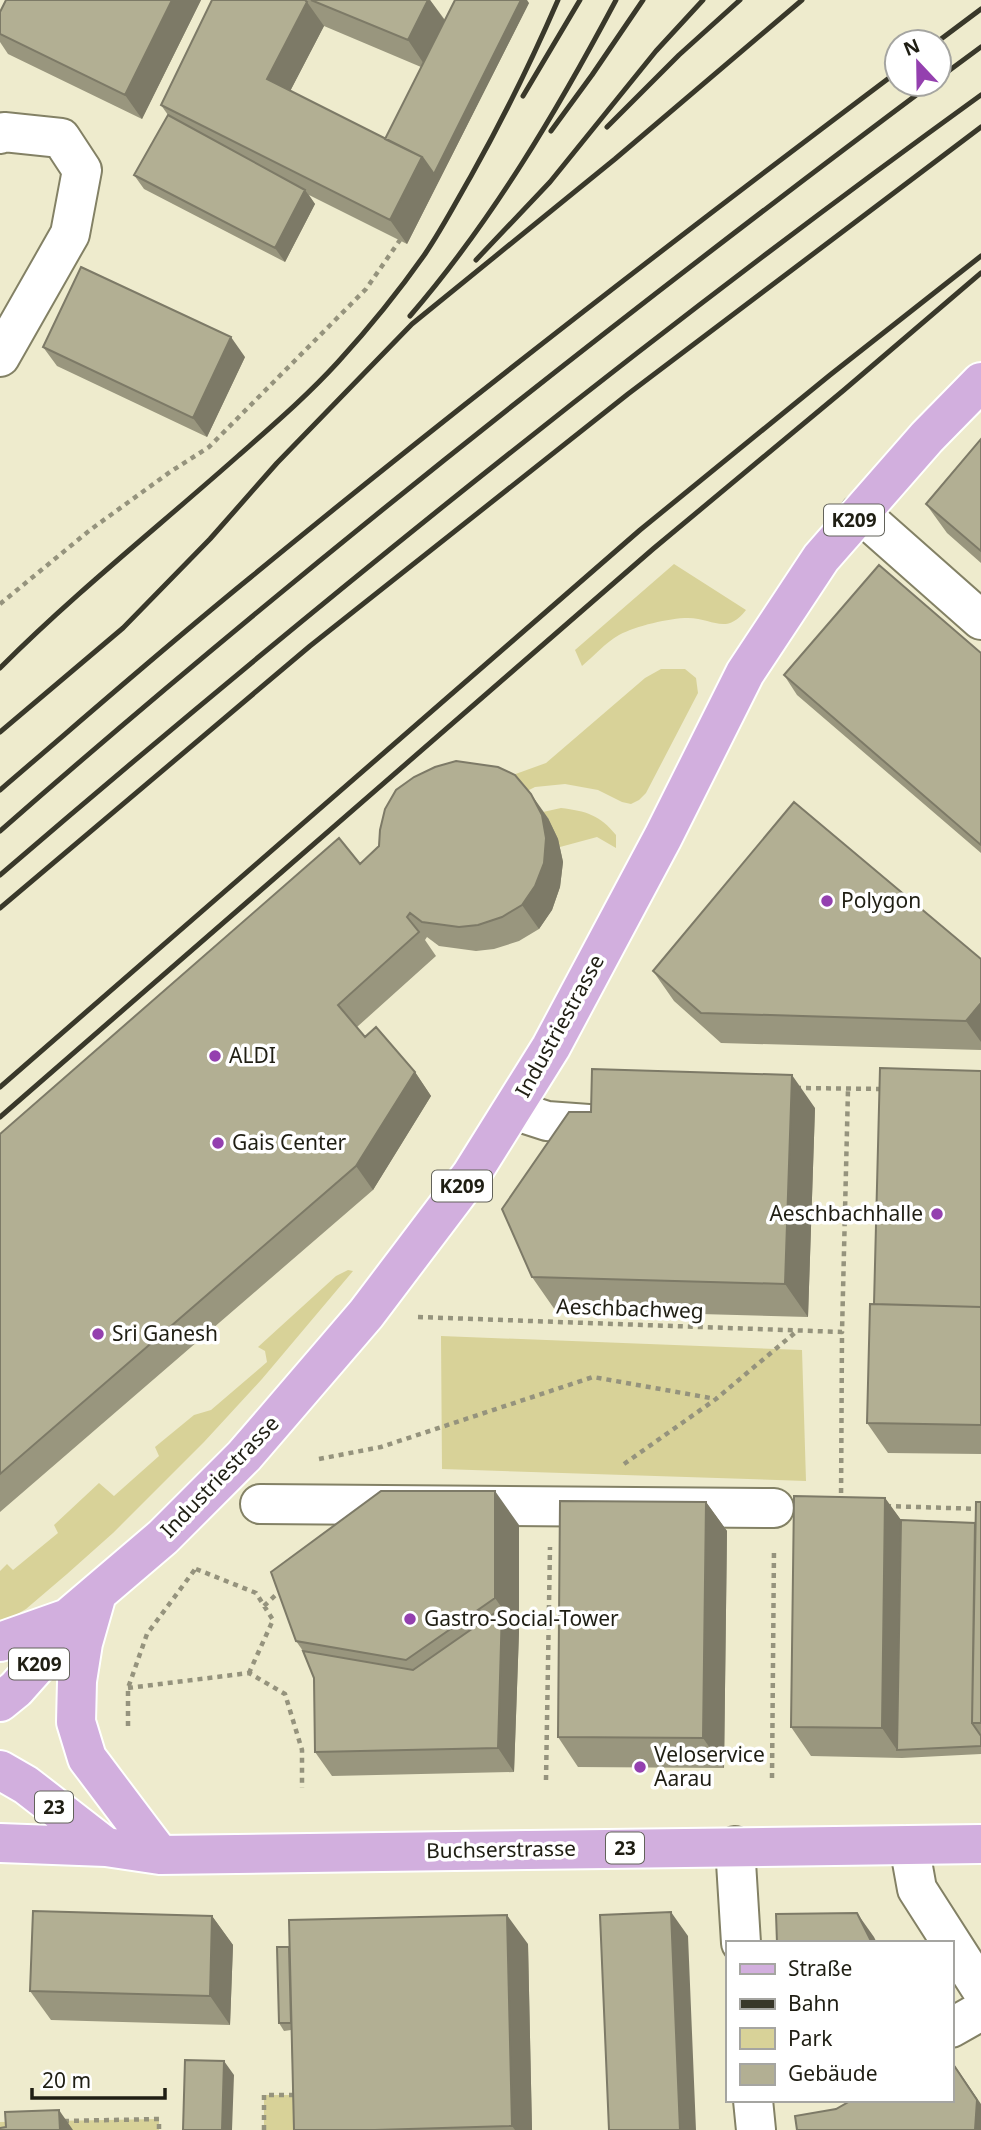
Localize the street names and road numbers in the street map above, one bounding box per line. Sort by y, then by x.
road number: K209 [824,505,884,536]
street label: Industriestrasse [508,949,610,1102]
road number: K209 [432,1170,492,1202]
street label: Aeschbachweg [556,1291,704,1325]
street label: Industriestrasse [154,1409,285,1543]
road number: K209 [9,1648,69,1680]
road number: 23 [35,1792,73,1823]
road number: 23 [606,1832,644,1864]
street label: Buchserstrasse [426,1834,576,1864]

